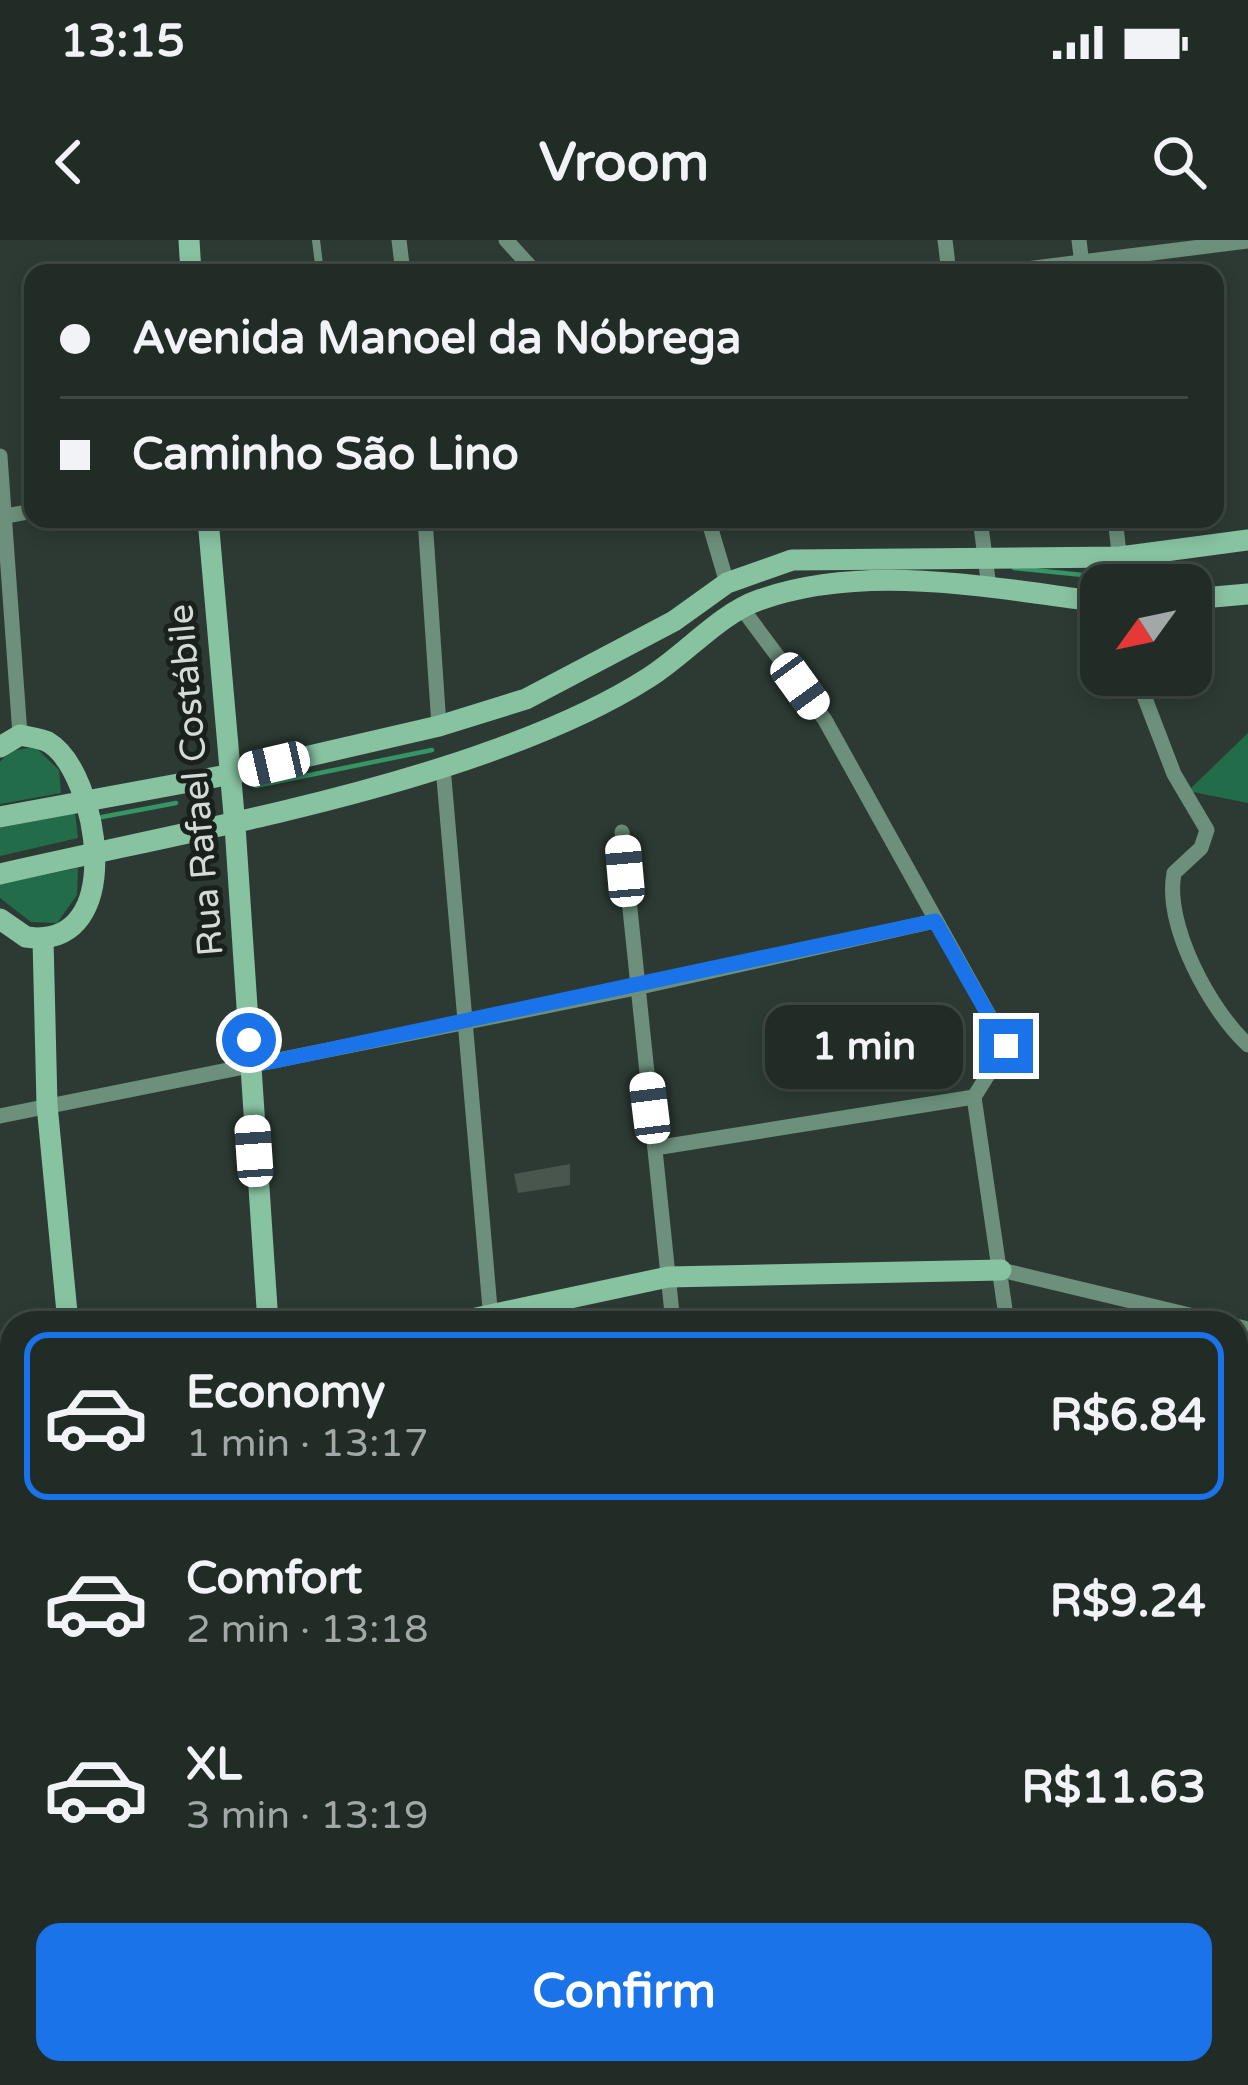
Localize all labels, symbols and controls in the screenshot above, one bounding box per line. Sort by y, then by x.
text: 13:15 [60,15,185,69]
icon: back [36,129,102,195]
icon: search [1146,129,1212,195]
text: Vroom [539,130,709,195]
text: Avenida Manoel da Nóbrega [132,312,741,366]
text: Caminho São Lino [132,428,519,482]
north arrow [1080,564,1212,696]
map controls [1080,564,1212,696]
street label: Rua Rafael Costábile [159,602,233,958]
car [764,646,836,726]
car [235,738,313,790]
car [604,834,646,908]
callout: 1 min [766,1004,964,1088]
route start [222,1013,276,1067]
route end [979,1019,1033,1073]
text: 1 min [812,1023,916,1070]
car [628,1070,672,1146]
car [234,1114,274,1188]
icon: car [42,1362,150,1470]
text: Economy [186,1366,385,1420]
text: R$6.84 [1050,1389,1206,1443]
text: 1 min · 13:17 [186,1420,428,1467]
icon: car [42,1548,150,1656]
text: Comfort [186,1552,362,1606]
text: R$9.24 [1050,1575,1206,1629]
text: 2 min · 13:18 [186,1606,428,1653]
icon: car [42,1734,150,1842]
text: XL [186,1738,242,1792]
text: R$11.63 [1021,1761,1206,1815]
text: 3 min · 13:19 [186,1792,428,1839]
button: Confirm [36,1923,1212,2061]

